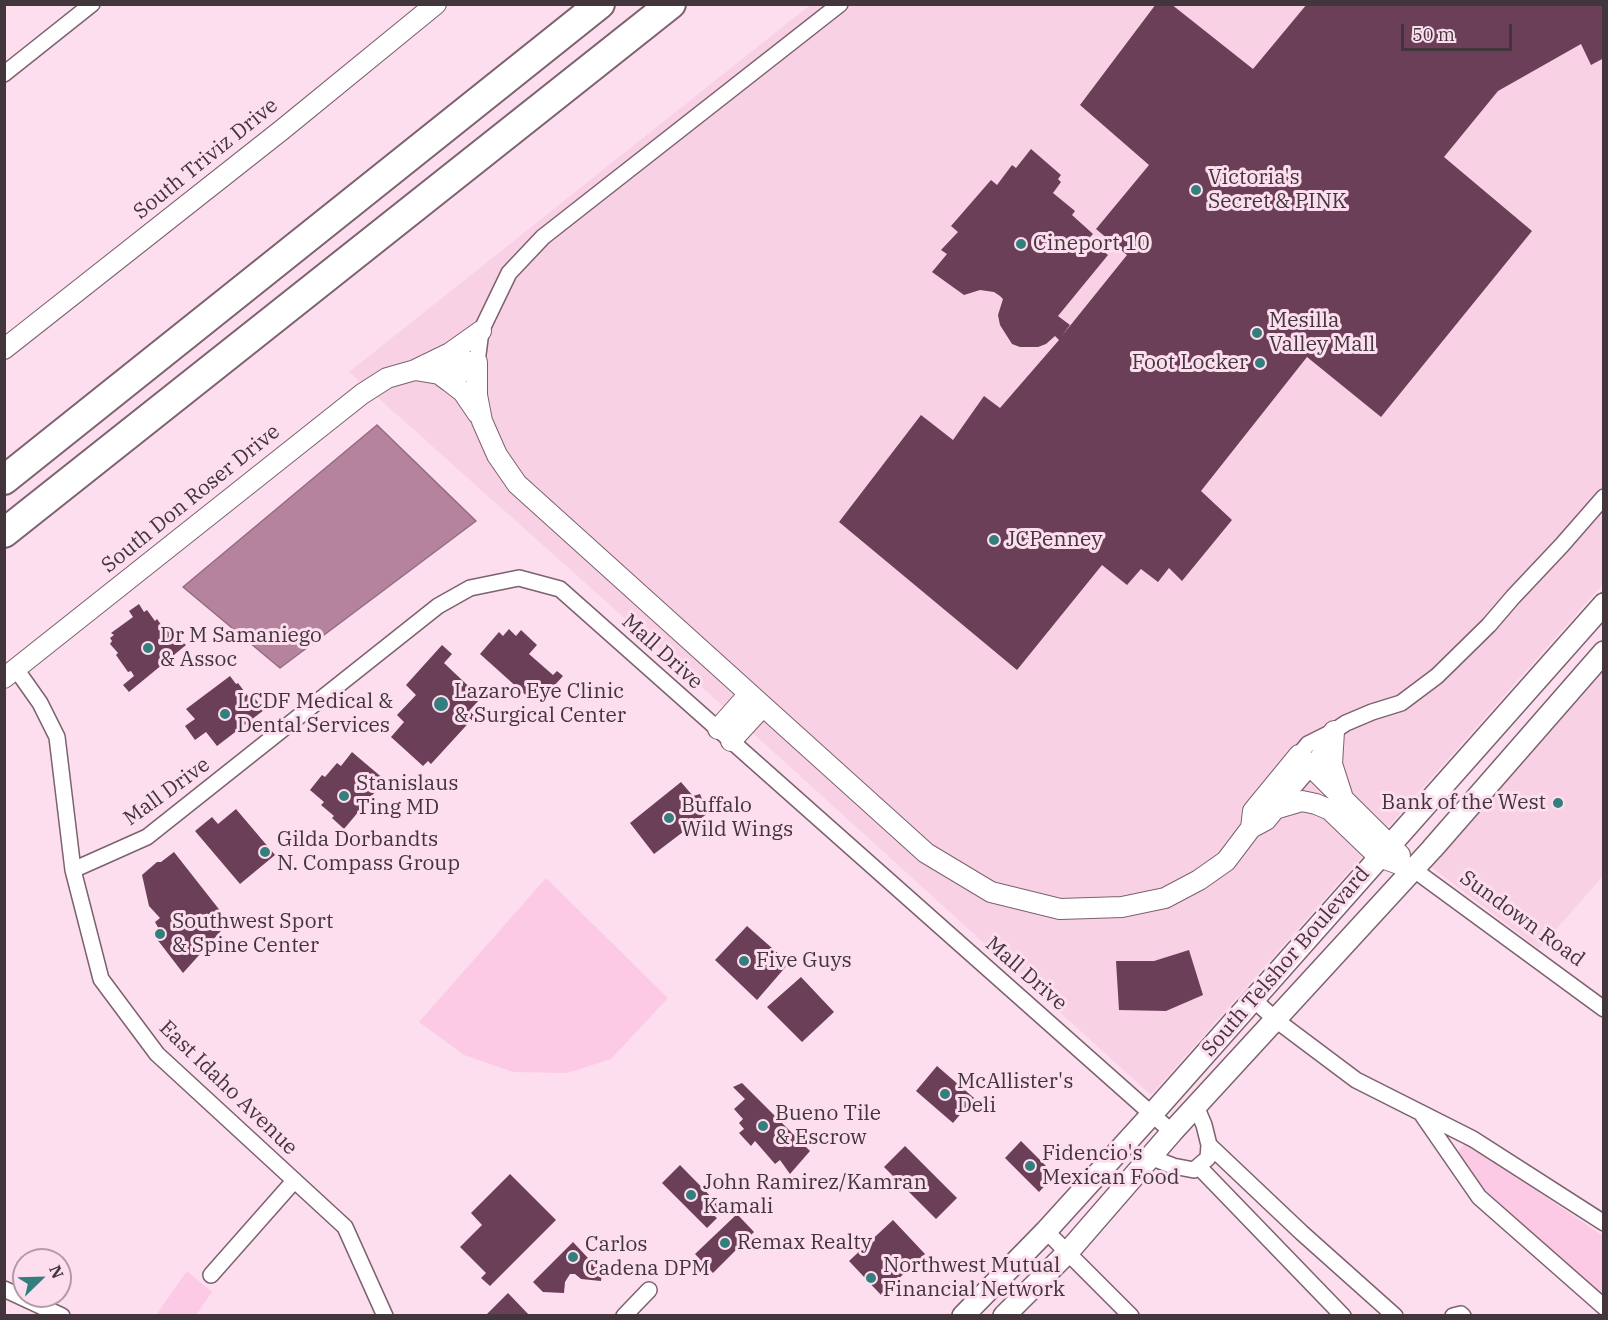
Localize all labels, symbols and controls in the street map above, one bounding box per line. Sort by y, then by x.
scale bar [1404,12,1515,50]
text: 50 m [1412,23,1455,46]
street label: South Triviz Drive [129,93,283,225]
place label: Victoria's Secret & PINK [1208,165,1347,215]
marker: Victoria's Secret & PINK [1189,183,1203,197]
place label: Cineport 10 [1033,231,1150,257]
marker: Cineport 10 [1014,237,1028,251]
place label: Mesilla Valley Mall [1269,308,1375,358]
marker: Mesilla Valley Mall [1250,326,1264,340]
place label: Foot Locker [1132,350,1248,376]
marker: Foot Locker [1253,356,1267,370]
street label: South Don Roser Drive [97,419,285,579]
place label: JCPenney [1006,527,1102,553]
marker: JCPenney [987,533,1001,547]
street label: Mall Drive [616,609,708,695]
place label: Dr M Samaniego & Assoc [160,623,322,673]
marker: Dr M Samaniego & Assoc [141,641,155,655]
place label: Lazaro Eye Clinic & Surgical Center [454,679,626,729]
place label: LCDF Medical & Dental Services [237,689,393,739]
marker: Lazaro Eye Clinic & Surgical Center [432,695,450,713]
marker: LCDF Medical & Dental Services [218,707,232,721]
street label: Mall Drive [119,752,215,832]
place label: Stanislaus Ting MD [356,771,458,821]
marker: Stanislaus Ting MD [337,789,351,803]
place label: Bank of the West [1381,790,1546,816]
place label: Buffalo Wild Wings [681,793,793,843]
marker: Bank of the West [1551,796,1565,810]
marker: Buffalo Wild Wings [662,811,676,825]
place label: Gilda Dorbandts N. Compass Group [277,827,460,877]
marker: Gilda Dorbandts N. Compass Group [258,845,272,859]
street label: South Telshor Boulevard [1197,862,1375,1062]
street label: Sundown Road [1455,865,1589,973]
place label: Southwest Sport & Spine Center [172,909,333,959]
marker: Southwest Sport & Spine Center [153,927,167,941]
street label: Mall Drive [980,932,1072,1016]
place label: Five Guys [756,948,852,974]
marker: Five Guys [737,954,751,968]
street label: East Idaho Avenue [154,1016,302,1160]
place label: McAllister's Deli [957,1069,1073,1119]
marker: McAllister's Deli [938,1087,952,1101]
place label: Bueno Tile & Escrow [775,1101,881,1151]
marker: Bueno Tile & Escrow [756,1119,770,1133]
place label: Fidencio's Mexican Food [1042,1141,1179,1191]
marker: Fidencio's Mexican Food [1023,1159,1037,1173]
place label: John Ramirez/Kamran Kamali [703,1170,927,1220]
marker: John Ramirez/Kamran Kamali [684,1188,698,1202]
place label: Remax Realty [737,1230,872,1256]
place label: Carlos Cadena DPM [585,1232,710,1282]
marker: Remax Realty [718,1236,732,1250]
north arrow [12,1248,72,1308]
marker: Carlos Cadena DPM [566,1250,580,1264]
place label: Northwest Mutual Financial Network [883,1253,1065,1303]
text: N [45,1262,68,1281]
marker: Northwest Mutual Financial Network [864,1271,878,1285]

